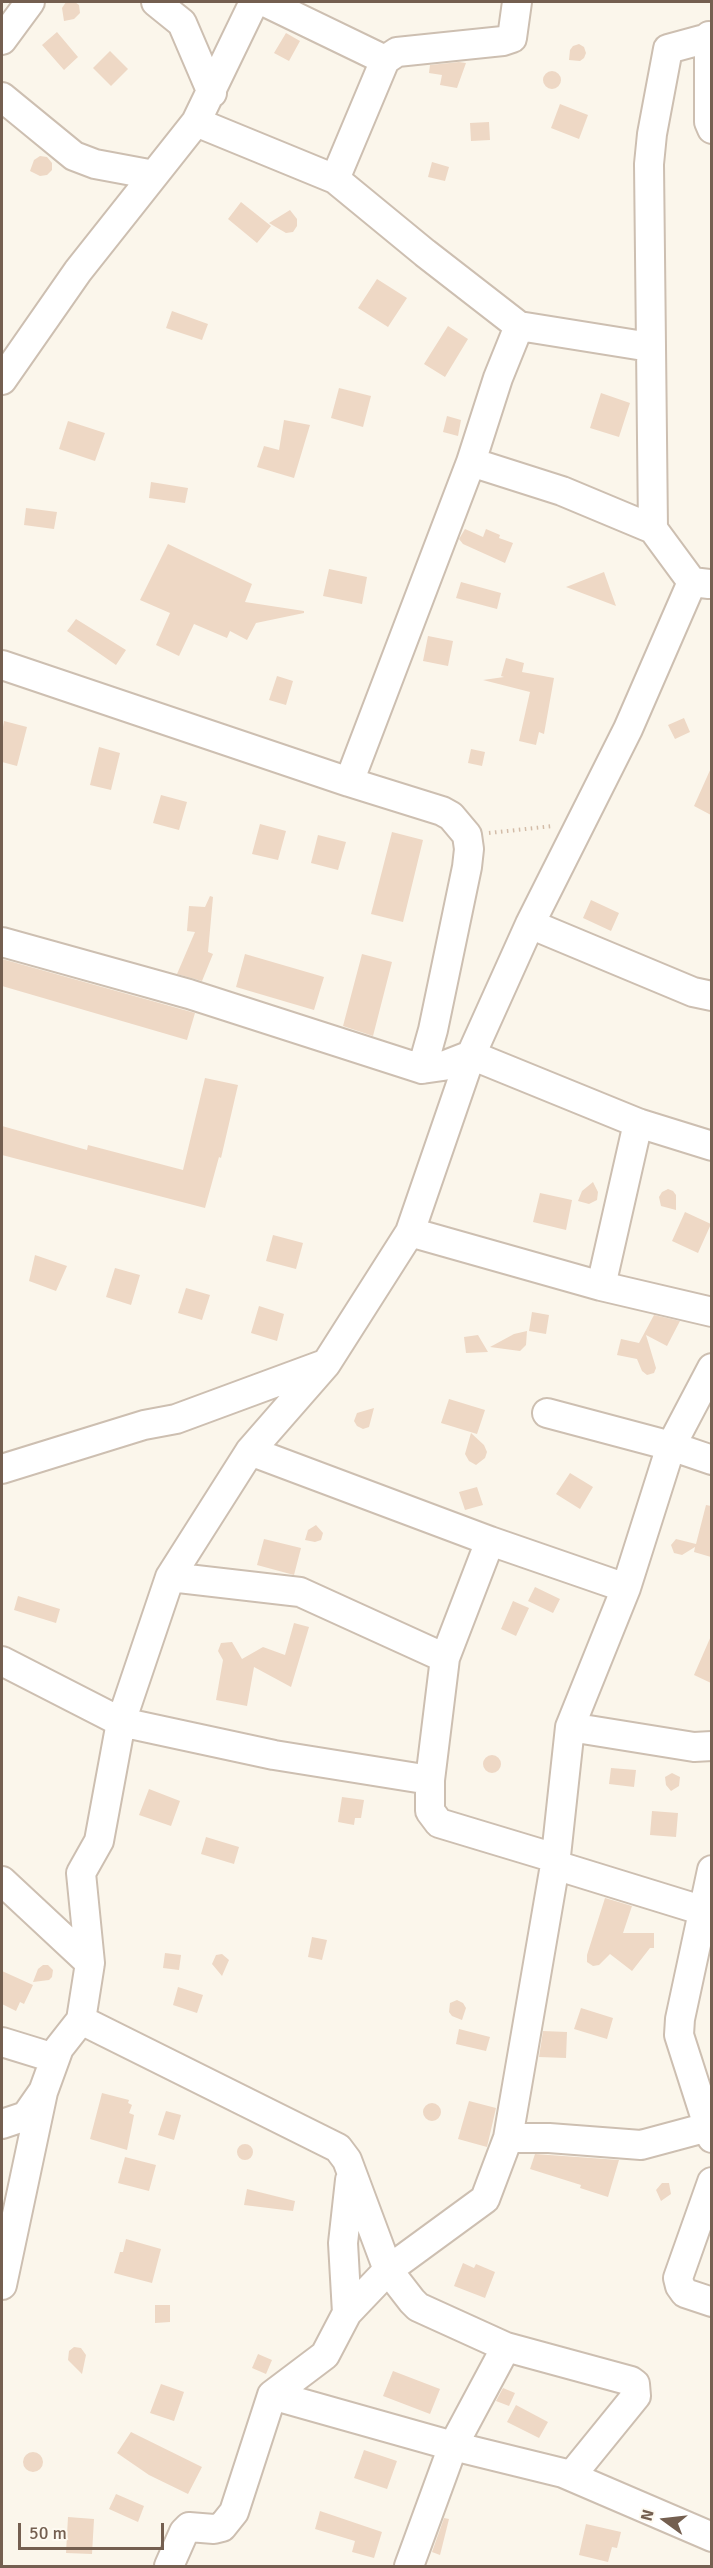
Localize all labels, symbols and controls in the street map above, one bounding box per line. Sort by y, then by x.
north arrow [635,2490,695,2550]
text: N [637,2507,659,2523]
scale bar [21,2511,166,2549]
text: 50 m [29,2522,67,2544]

